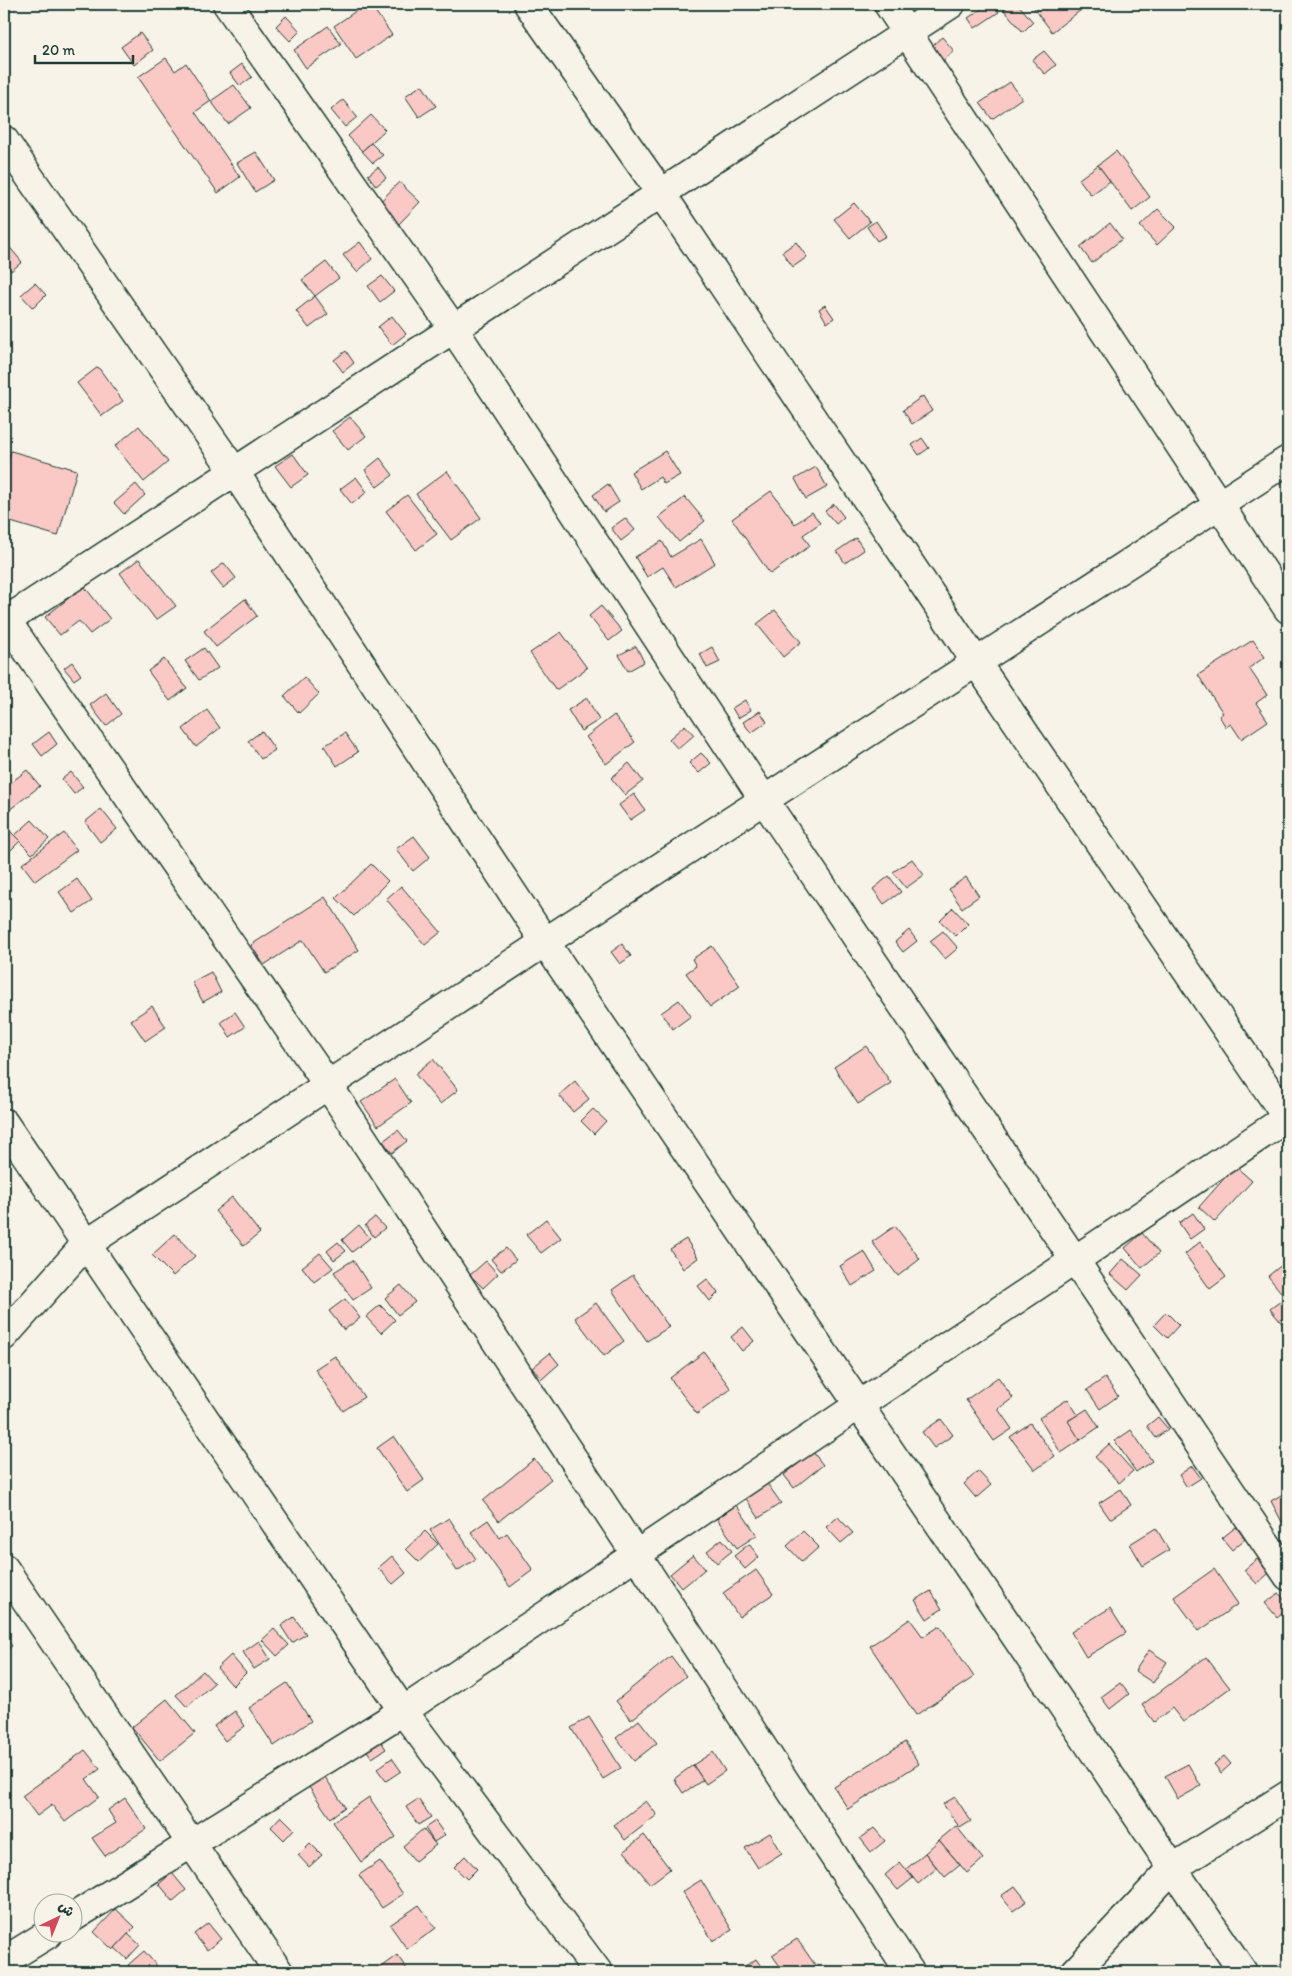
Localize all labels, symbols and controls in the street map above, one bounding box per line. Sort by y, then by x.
scale bar [35,32,132,64]
text: 20 m [42,41,76,59]
north arrow [32,1894,82,1944]
text: ش [55,1897,78,1920]

